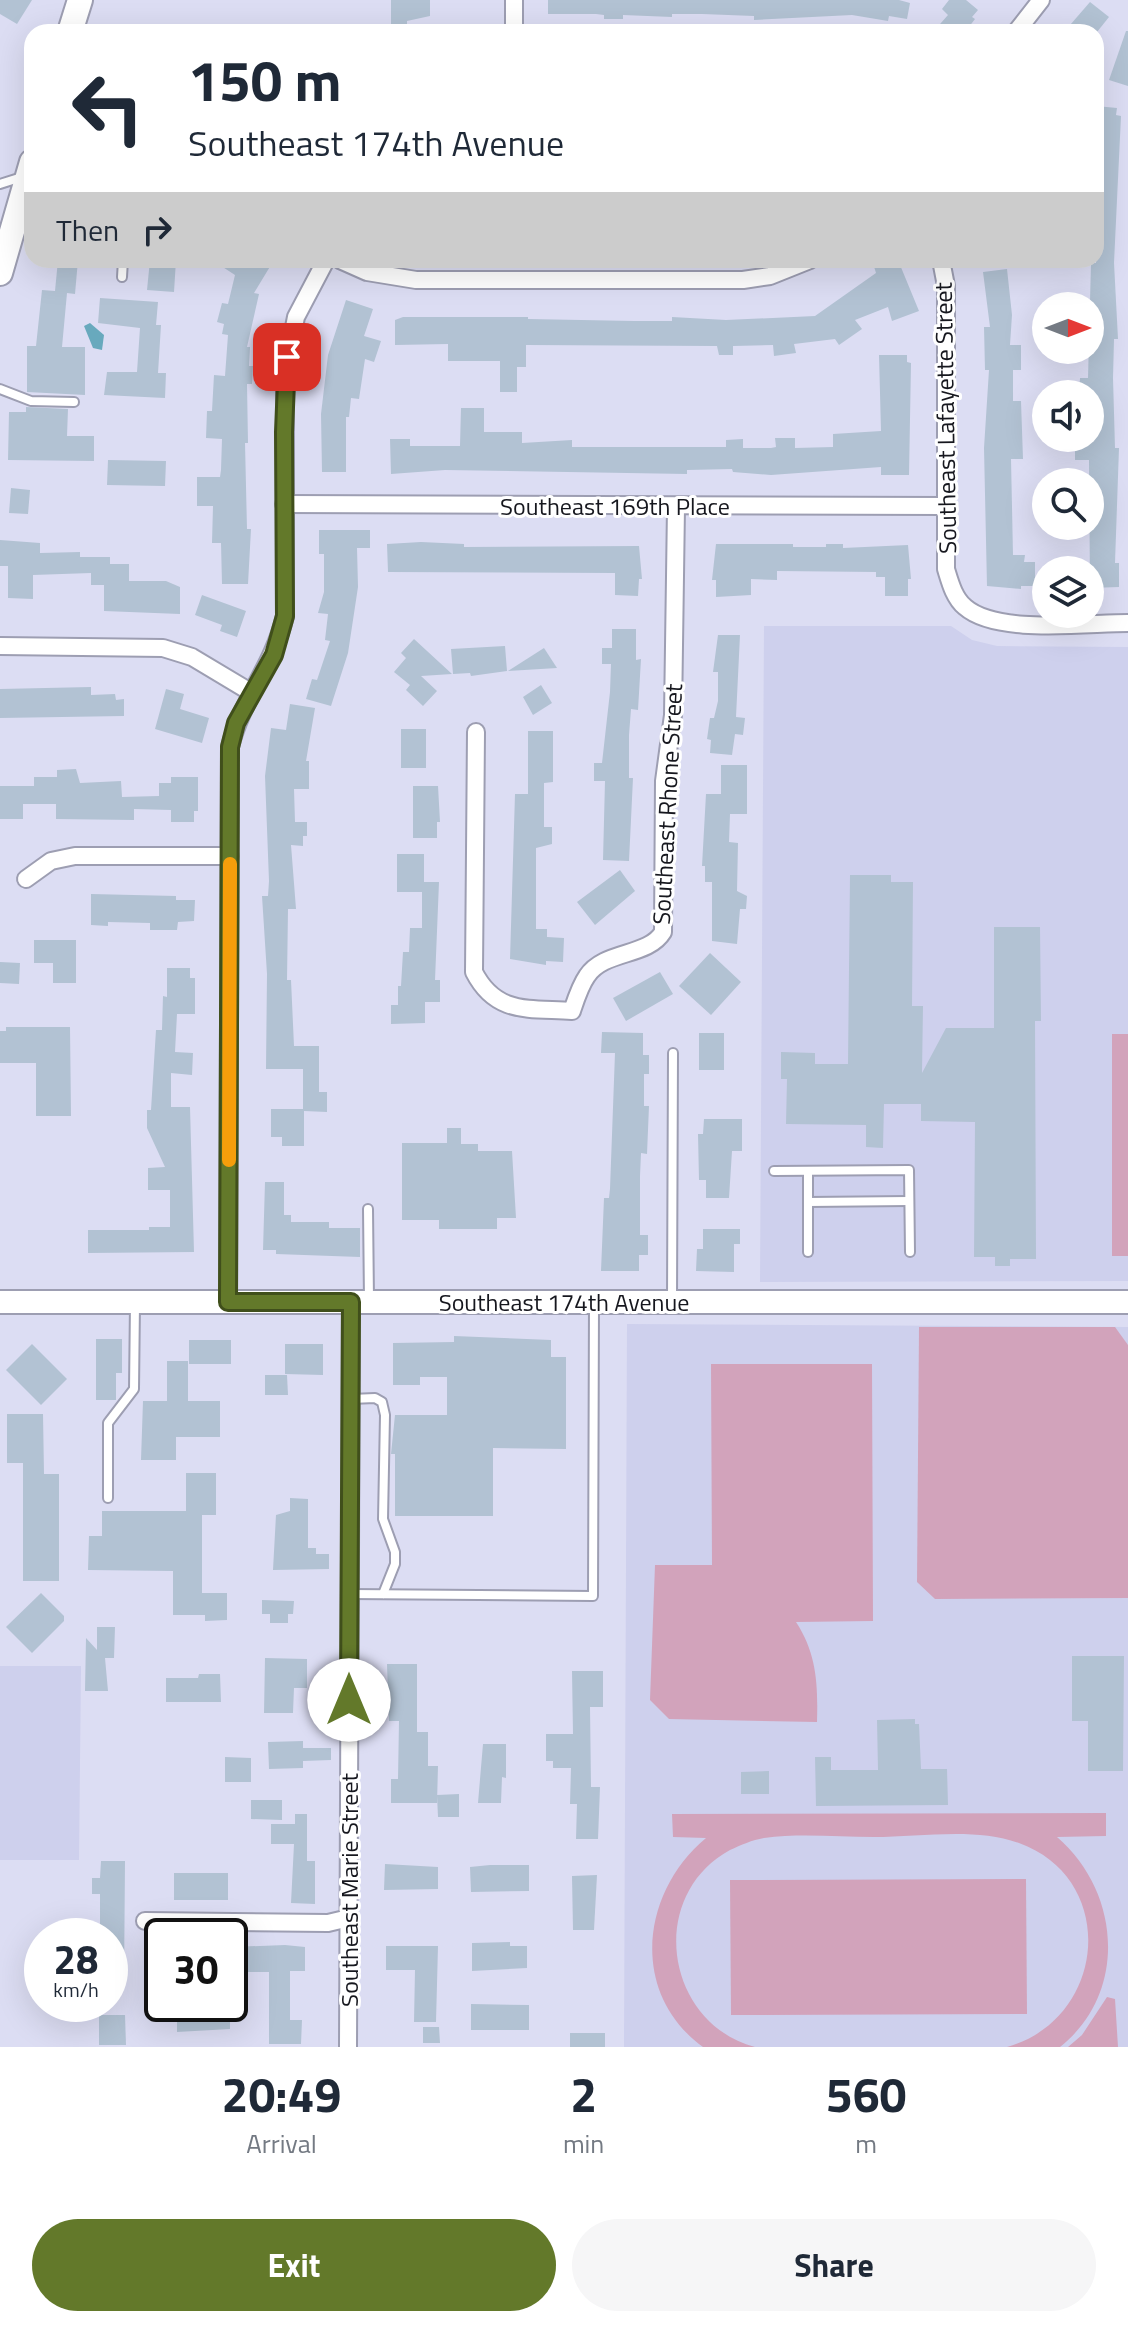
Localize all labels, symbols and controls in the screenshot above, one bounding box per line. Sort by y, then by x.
text: 150 m [188,38,341,123]
icon: left [56,56,160,160]
text: Southeast 174th Avenue [188,115,564,170]
text: Then [56,207,119,253]
icon: right [135,208,179,252]
street label: Southeast Lafayette Street [925,281,965,554]
north arrow [1032,292,1104,364]
map controls [1032,292,1104,628]
pin [253,323,321,391]
icon: arrive [265,335,309,379]
button: sound [1032,380,1104,452]
button: search [1032,468,1104,540]
street label: Southeast 169th Place [500,488,730,524]
button: layers [1032,556,1104,628]
street label: Southeast Rhone Street [643,682,691,925]
street label: Southeast 174th Avenue [439,1284,689,1320]
position arrow [307,1658,391,1742]
street label: Southeast Marie Street [331,1773,367,2007]
speed limit sign: 30 [144,1918,248,2022]
text: 28 [54,1929,98,1990]
text: km/h [53,1974,99,2005]
text: 20:49 [222,2058,341,2131]
text: 2 [570,2058,597,2131]
text: 560 [826,2058,906,2131]
text: Arrival [246,2124,317,2163]
text: min [563,2124,604,2163]
text: m [855,2124,877,2163]
button: Exit [32,2219,556,2311]
button: Share [572,2219,1096,2311]

